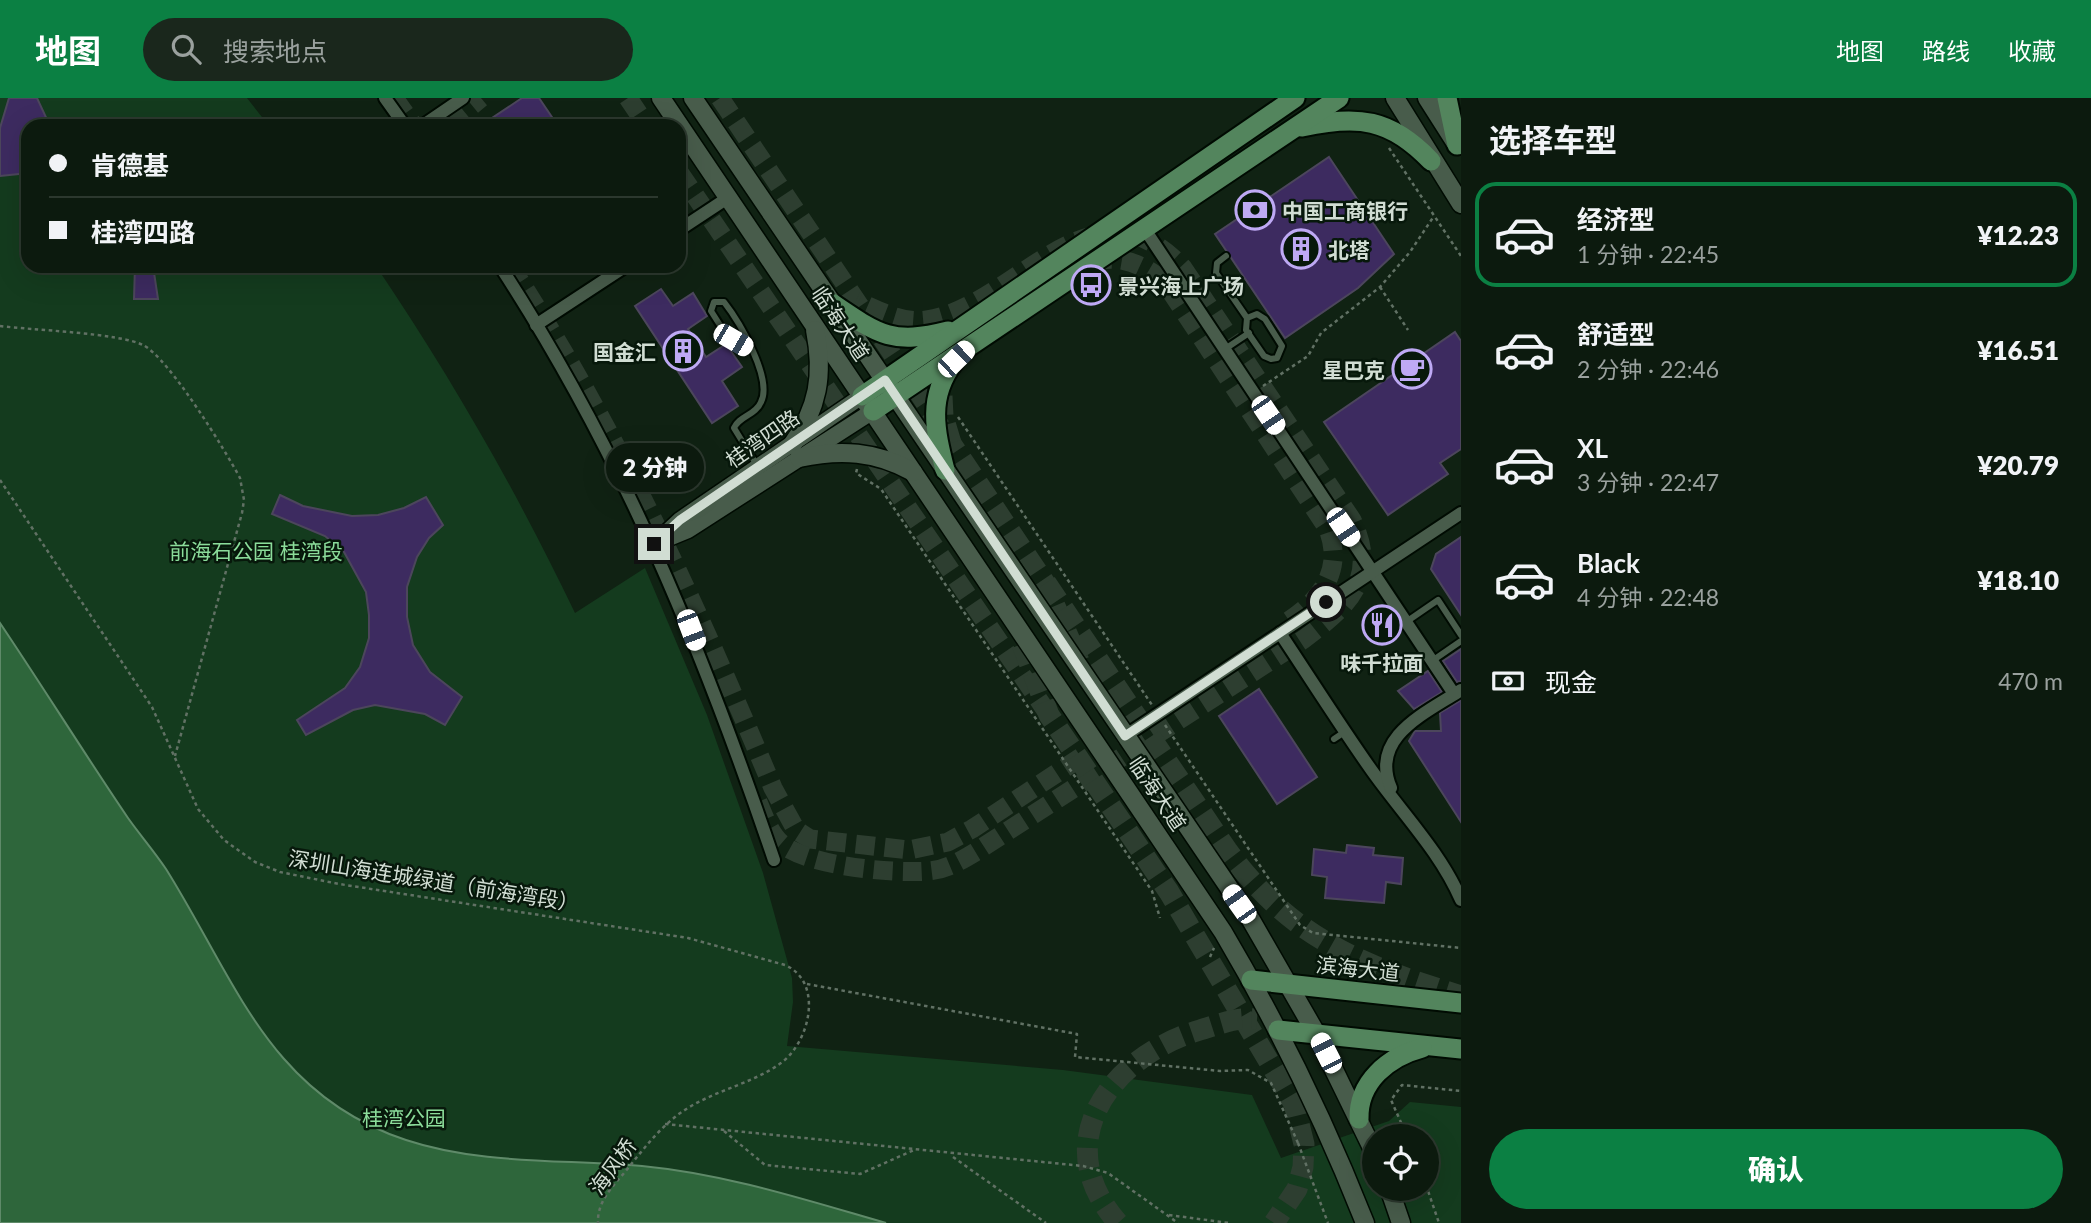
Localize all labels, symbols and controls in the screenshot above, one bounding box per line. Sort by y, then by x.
search box [143,18,633,81]
text: 地图 [35,30,101,70]
icon: search [167,30,205,68]
text: 搜索地点 [223,35,327,67]
text: 地图 [1836,36,1884,65]
text: 路线 [1922,36,1970,65]
text: 收藏 [2008,36,2056,65]
text: 选择车型 [1489,120,1617,159]
text: 肯德基 [91,149,169,181]
bank icon: 中国工商银行 [1234,189,1276,231]
place label: 中国工商银行 [1282,198,1408,223]
icon: car [1493,203,1556,266]
text: 经济型 [1577,203,1655,235]
text: 桂湾四路 [91,216,195,248]
text: ¥12.23 [1977,219,2059,251]
building icon: 北塔 [1280,228,1322,270]
place label: 北塔 [1328,237,1370,262]
text: 1 分钟 · 22:45 [1577,240,1719,268]
bus stop icon: 景兴海上广场 [1070,264,1112,306]
place label: 景兴海上广场 [1118,273,1244,298]
street label: 临海大道 [807,281,875,365]
icon: car [1493,318,1556,381]
text: 舒适型 [1577,318,1655,350]
car [710,320,757,360]
building icon: 国金汇 [662,330,704,372]
text: ¥16.51 [1977,334,2059,366]
car [934,337,979,381]
place label: 国金汇 [593,339,656,364]
cafe icon: 星巴克 [1391,348,1433,390]
text: 2 分钟 · 22:46 [1577,355,1719,383]
place label: 星巴克 [1322,357,1385,382]
car [1248,392,1289,438]
street label: 桂湾四路 [720,404,804,472]
text: XL [1577,432,1608,464]
icon: car [1493,433,1556,496]
callout: 2 分钟 [605,442,703,492]
text: ¥20.79 [1977,449,2059,481]
text: 2 分钟 [623,453,687,481]
text: 3 分钟 · 22:47 [1577,468,1719,496]
car [1323,504,1364,550]
route end [638,528,670,560]
park label: 前海石公园 桂湾段 [169,538,343,563]
text: Black [1577,547,1640,579]
icon: car [1493,548,1556,611]
text: ¥18.10 [1977,564,2059,596]
text: 4 分钟 · 22:48 [1577,583,1719,611]
route start [1310,586,1342,618]
restaurant icon: 味千拉面 [1361,604,1403,646]
car [674,607,709,653]
place label: 味千拉面 [1340,650,1424,675]
icon: cash [1489,662,1527,700]
text: 现金 [1545,666,1597,698]
text: 470 m [1998,667,2063,695]
street label: 临海大道 [1124,751,1192,835]
street label: 深圳山海连城绿道（前海湾段） [287,845,581,915]
car [1219,881,1260,927]
street label: 滨海大道 [1315,951,1401,985]
car [1308,1030,1345,1076]
park label: 桂湾公园 [362,1105,446,1130]
map controls [1362,1124,1439,1201]
button: locate [1362,1124,1439,1201]
button: 确认 [1489,1129,2063,1209]
street label: 海风桥 [583,1133,641,1199]

